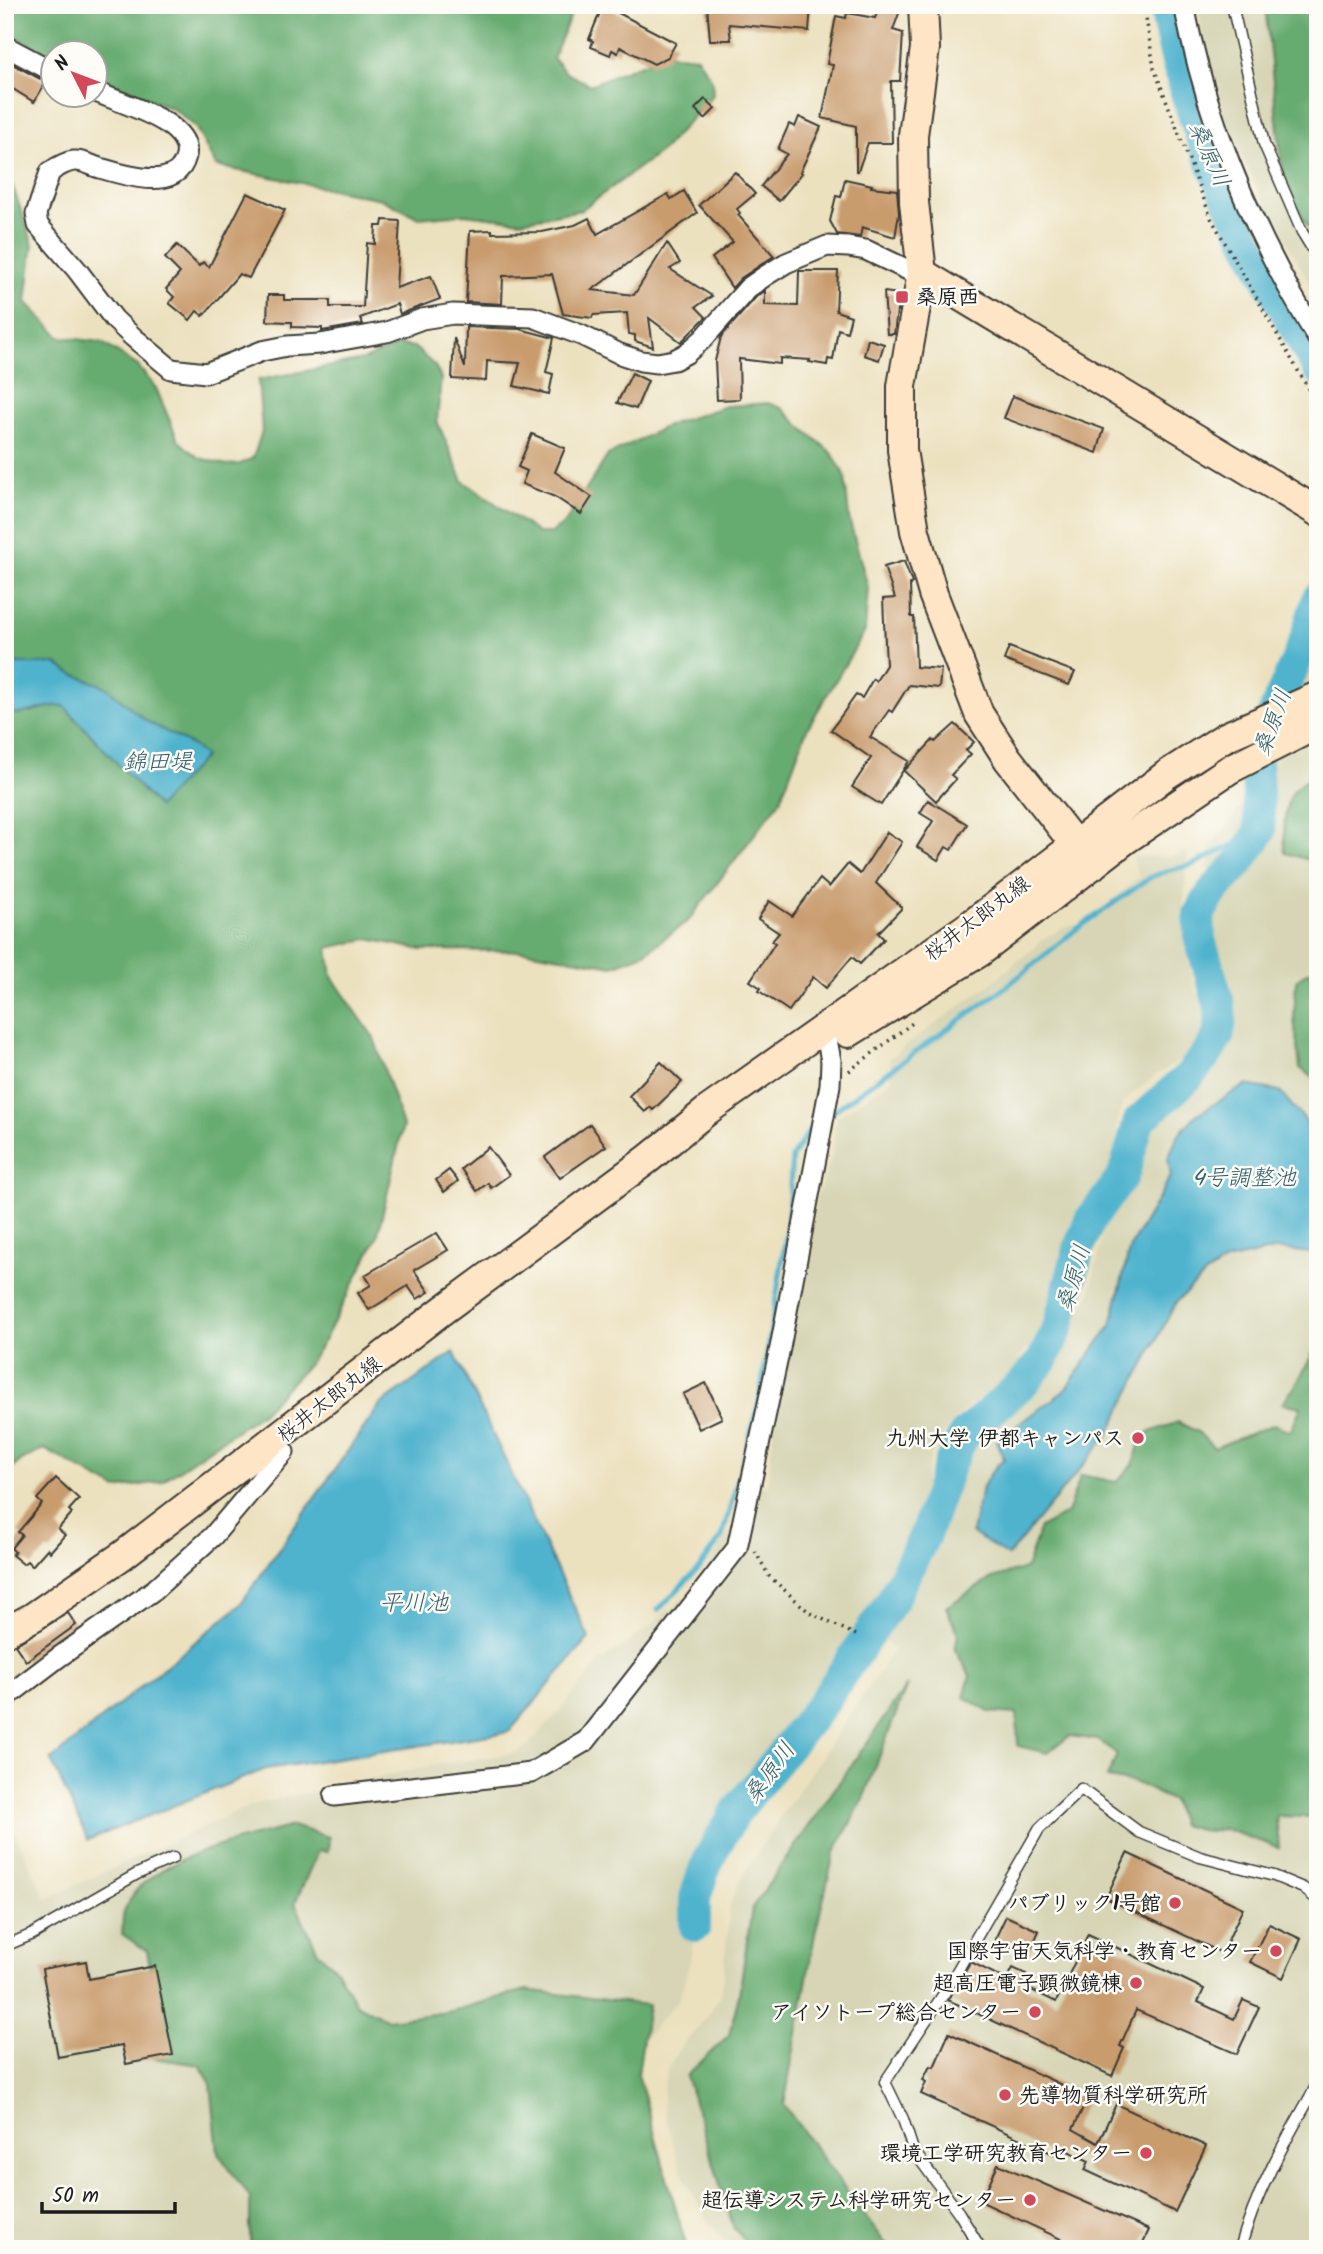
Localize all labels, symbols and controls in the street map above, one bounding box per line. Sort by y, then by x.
north arrow [38,38,108,108]
text: N [48,49,78,78]
water label: 桑原川 [1178,116,1239,194]
place label: 桑原西 [916,282,979,315]
marker: 桑原西 [894,289,910,305]
water label: 桑原川 [1245,684,1303,761]
water label: 錦田堤 [124,745,194,781]
street label: 桜井太郎丸線 [918,868,1038,970]
water label: 4号調整池 [1192,1161,1297,1197]
water label: 桑原川 [1048,1240,1102,1317]
street label: 桜井太郎丸線 [270,1348,390,1452]
place label: 九州大学 伊都キャンパス [886,1423,1124,1456]
marker: 九州大学 伊都キャンパス [1130,1430,1146,1446]
water label: 平川池 [380,1586,450,1622]
water label: 桑原川 [736,1735,805,1812]
place label: パブリック1号館 [1008,1888,1161,1921]
marker: パブリック1号館 [1167,1895,1183,1911]
place label: 国際宇宙天気科学・教育センター [947,1936,1262,1969]
marker: 国際宇宙天気科学・教育センター [1268,1943,1284,1959]
place label: 超高圧電子顕微鏡棟 [933,1968,1122,2001]
marker: 超高圧電子顕微鏡棟 [1128,1975,1144,1991]
place label: アイソトープ総合センター [771,1997,1021,2030]
marker: アイソトープ総合センター [1027,2004,1043,2020]
place label: 先導物質科学研究所 [1019,2080,1208,2113]
marker: 先導物質科学研究所 [997,2087,1013,2103]
place label: 環境工学研究教育センター [880,2138,1132,2171]
marker: 環境工学研究教育センター [1138,2145,1154,2161]
scale bar [42,2170,175,2214]
text: 50 m [52,2180,99,2213]
place label: 超伝導システム科学研究センター [701,2185,1016,2218]
marker: 超伝導システム科学研究センター [1022,2192,1038,2208]

